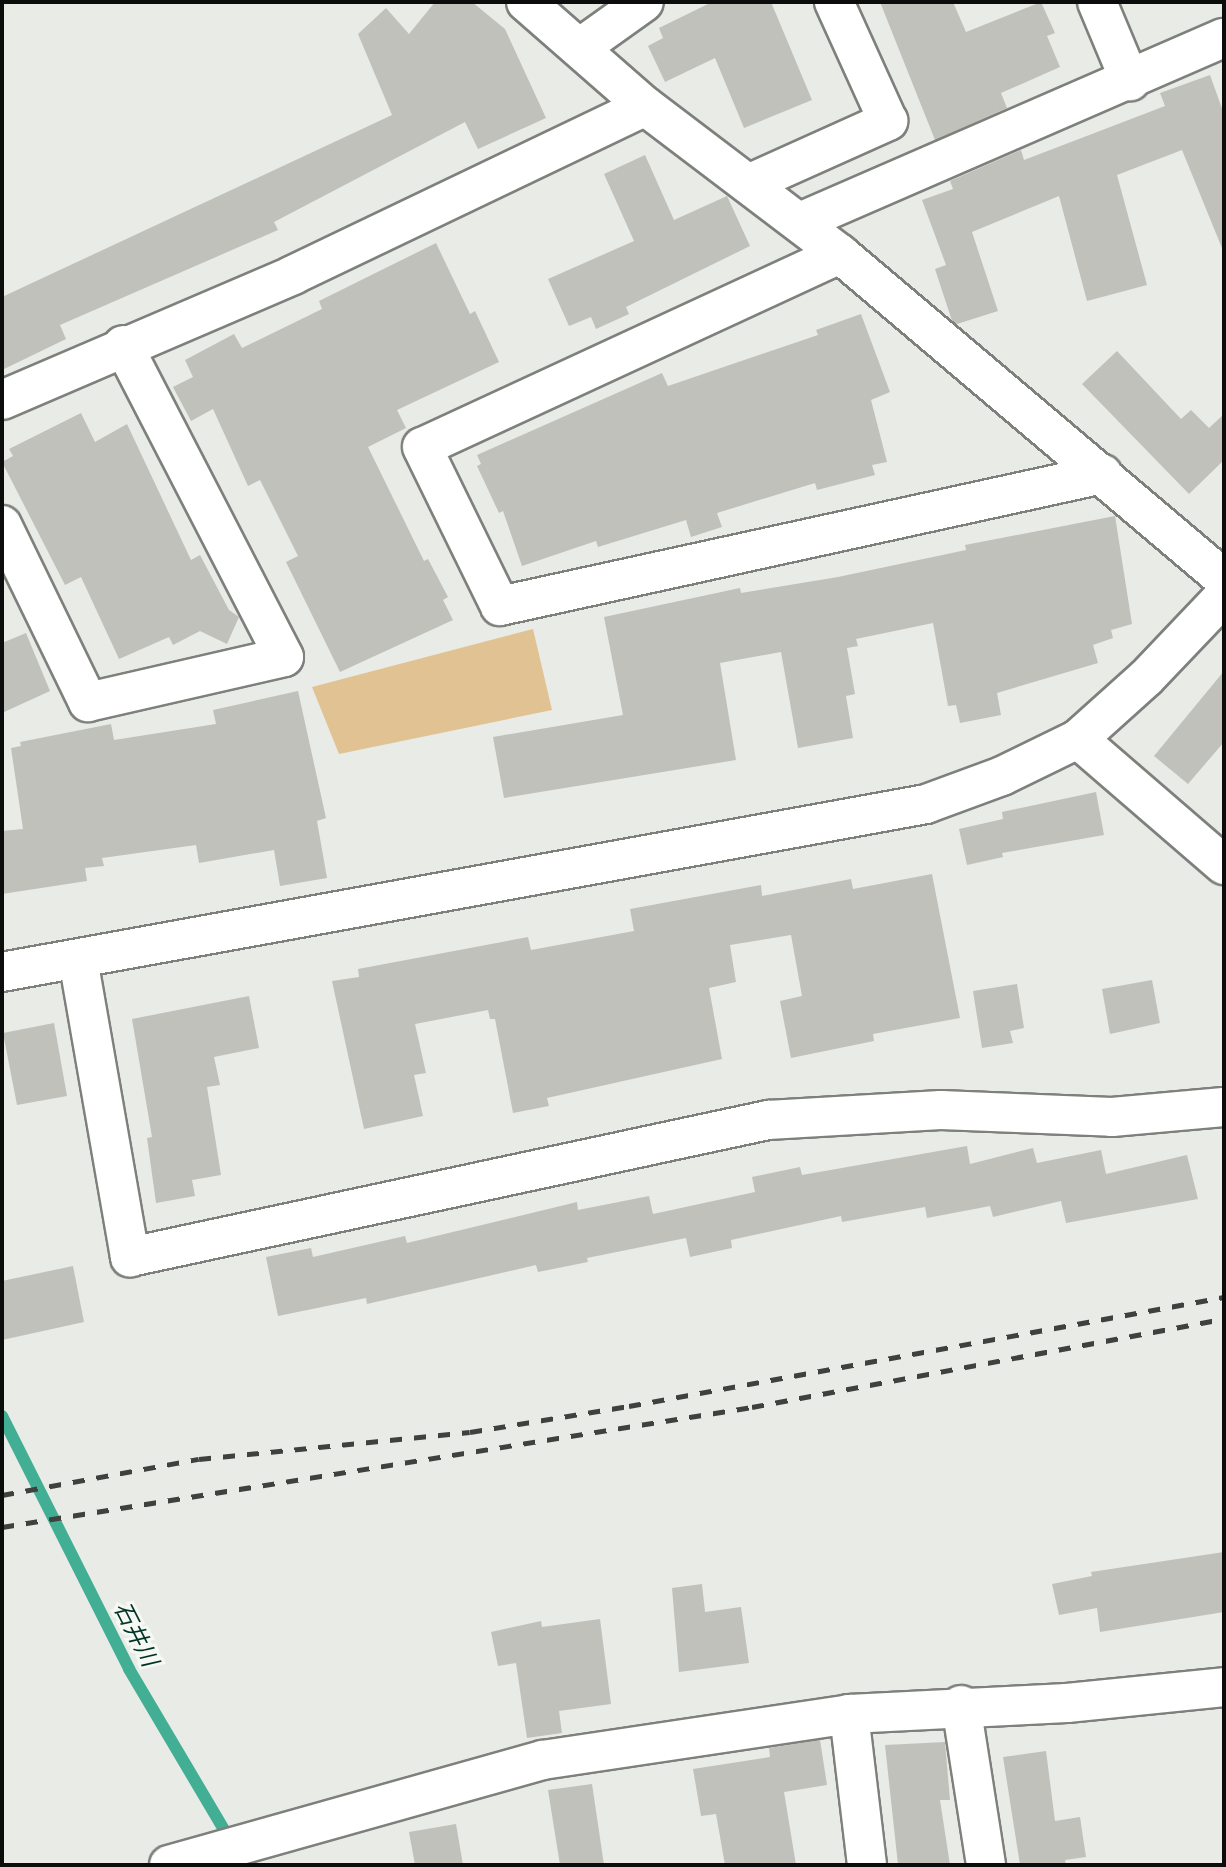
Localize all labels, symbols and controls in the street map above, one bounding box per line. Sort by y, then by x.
water label: 石井川 [108,1597,164,1671]

